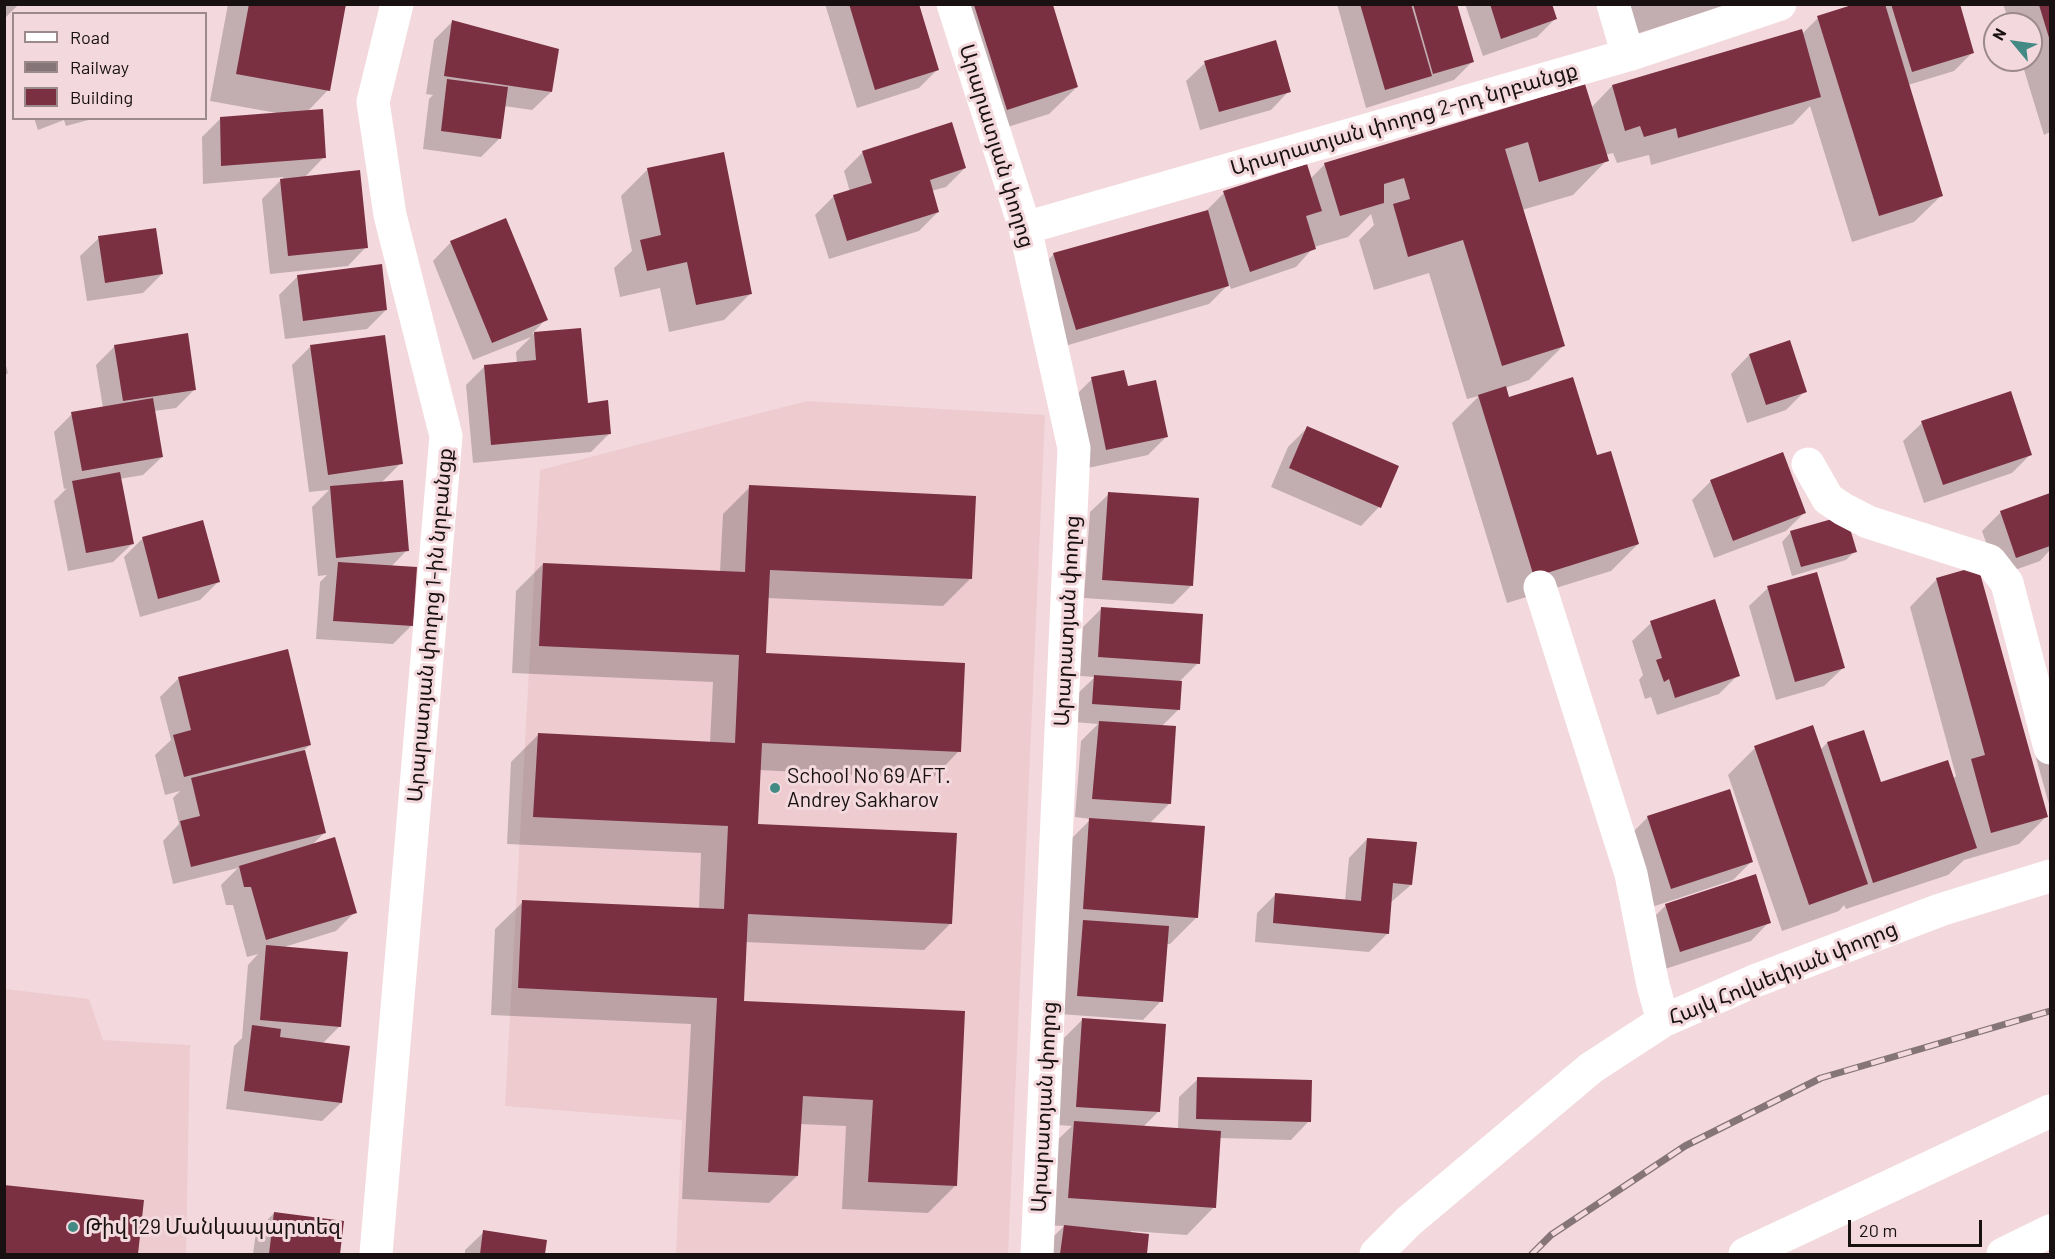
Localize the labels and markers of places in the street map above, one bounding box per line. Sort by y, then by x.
place label: School No 69 AFT. Andrey Sakharov [787,763,951,813]
marker: School No 69 AFT. Andrey Sakharov [768,781,782,795]
place label: Թիվ 129 Մանկապարտեզ [85,1214,341,1240]
marker: Թիվ 129 Մանկապարտեզ [66,1220,80,1234]

